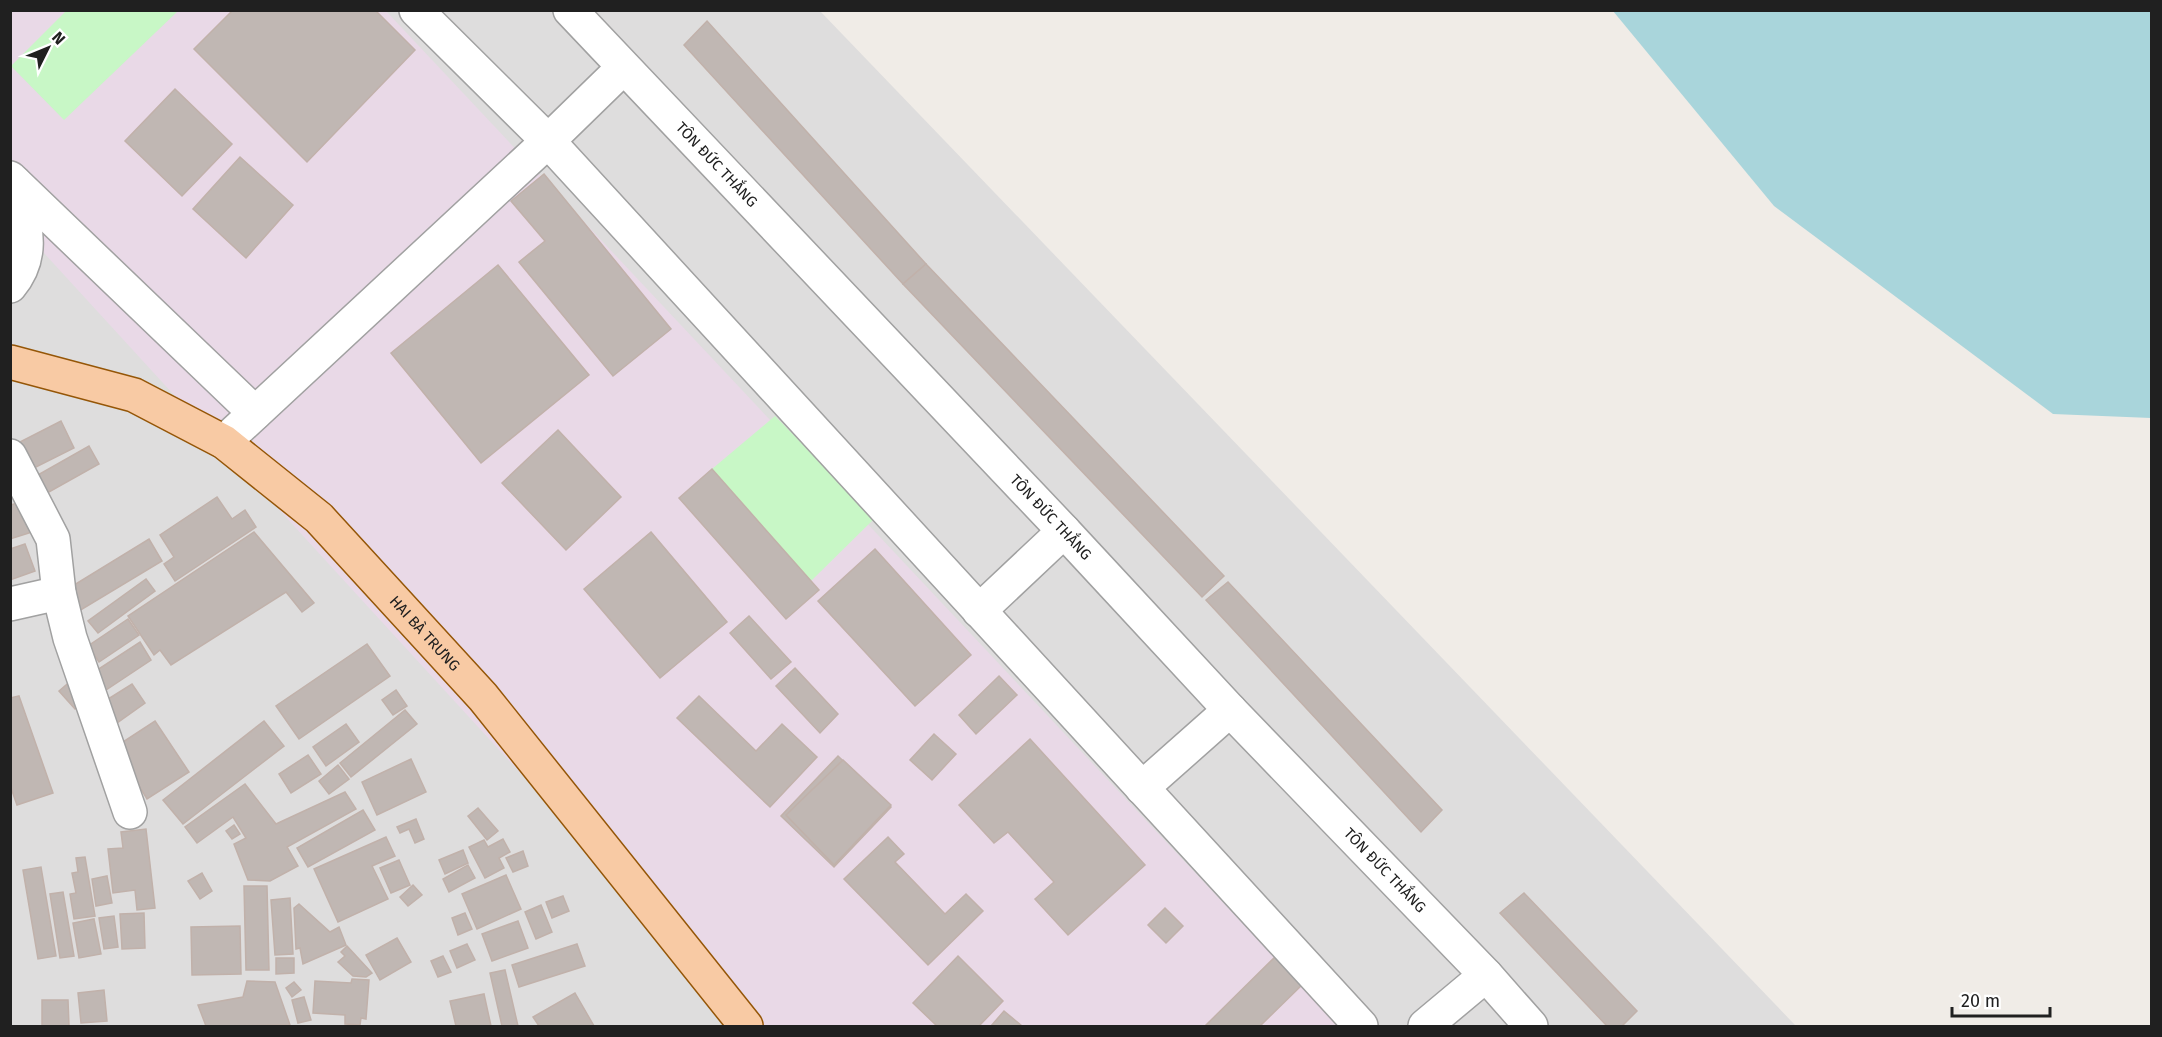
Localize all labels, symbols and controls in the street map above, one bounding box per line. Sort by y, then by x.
north arrow [18,18,78,78]
text: N [48,28,69,48]
street label: TÔN ĐỨC THẮNG [672,118,761,211]
street label: TÔN ĐỨC THẮNG [1006,471,1095,564]
street label: HAI BÀ TRƯNG [386,592,464,675]
street label: TÔN ĐỨC THẮNG [1340,824,1430,916]
scale bar [1952,980,2050,1018]
text: 20 m [1961,990,2000,1012]

